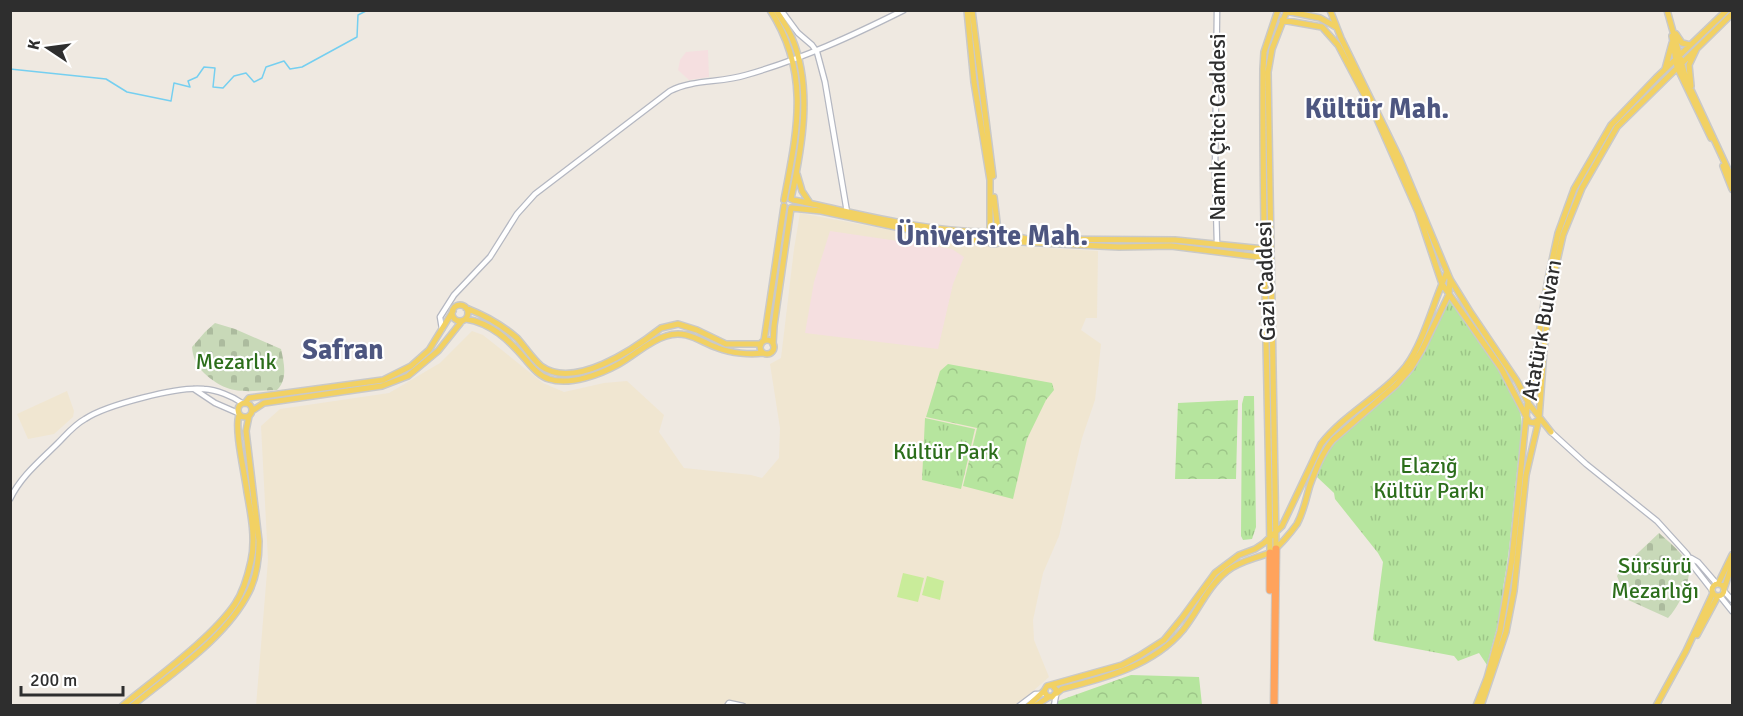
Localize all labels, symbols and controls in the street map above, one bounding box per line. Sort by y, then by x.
north arrow [18,18,78,78]
street label: Namık Çitci Caddesi [1204,33,1231,221]
text: K [23,38,45,52]
district label: Kültür Mah. [1305,92,1449,126]
district label: Üniversite Mah. [896,219,1088,253]
street label: Gazi Caddesi [1250,221,1281,341]
street label: Atatürk Bulvarı [1516,258,1567,403]
district label: Safran [302,333,384,367]
park label: Mezarlık [195,348,277,375]
park label: Kültür Park [893,438,999,465]
park label: Elazığ Kültür Parkı [1373,452,1485,504]
park label: Sürsürü Mezarlığı [1611,552,1699,604]
scale bar [21,659,123,697]
text: 200 m [30,669,77,691]

